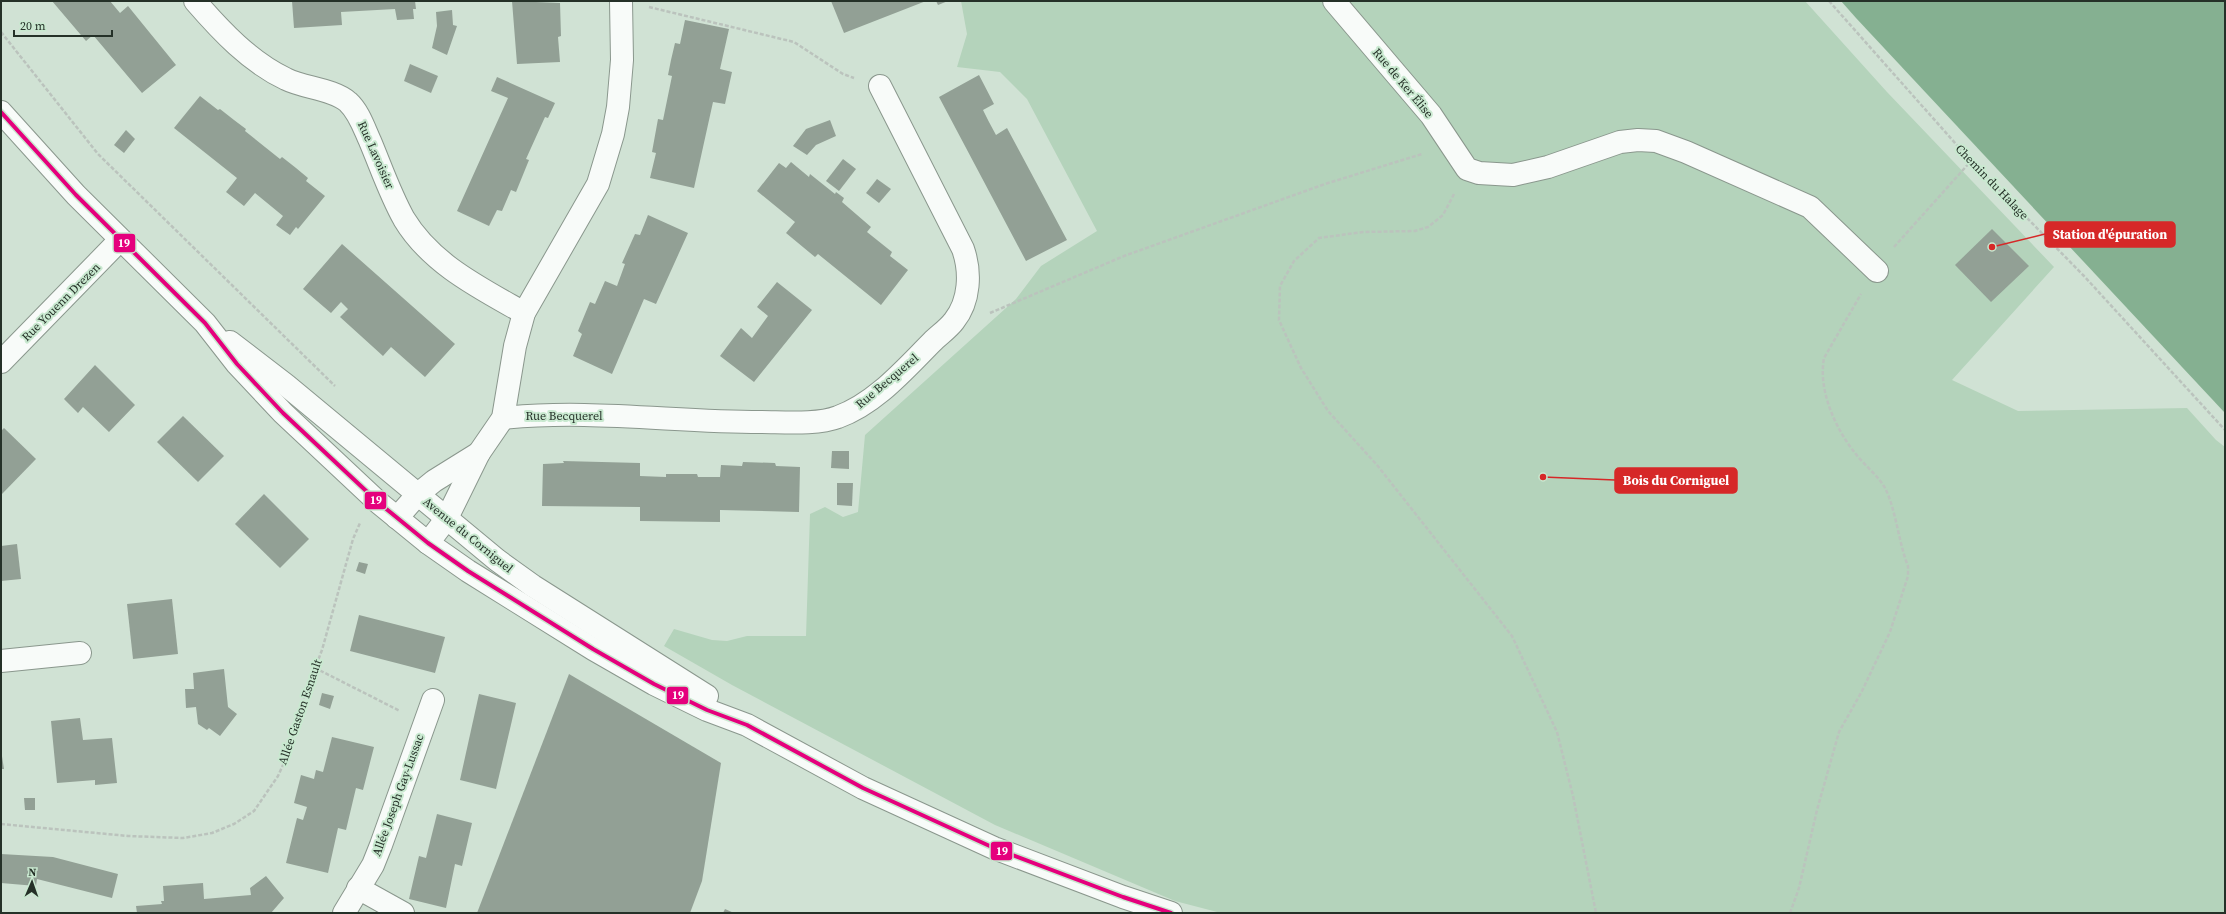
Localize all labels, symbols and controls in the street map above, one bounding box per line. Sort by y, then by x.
scale bar [14,12,112,38]
text: 20 m [20,18,46,34]
street label: Rue de Ker Élise [1369,45,1437,121]
street label: Rue Lavoisier [354,119,398,191]
street label: Chemin du Halage [1952,141,2032,223]
callout: Station d'épuration [2045,222,2175,247]
text: Station d'épuration [2053,226,2167,243]
line badge: 19 [113,233,136,253]
text: 19 [118,236,130,251]
street label: Rue Youenn Drezen [18,259,104,345]
street label: Rue Becquerel [852,350,922,412]
street label: Rue Becquerel [525,408,603,424]
callout: Bois du Corniguel [1615,468,1737,493]
text: Bois du Corniguel [1623,472,1729,489]
line badge: 19 [364,491,387,510]
text: 19 [370,493,382,508]
street label: Avenue du Corniguel [420,494,517,577]
street label: Allée Gaston Esnault [274,657,326,767]
line badge: 19 [666,686,689,705]
text: 19 [672,688,684,703]
street label: Allée Joseph Gay-Lussac [368,731,428,858]
line badge: 19 [990,841,1013,861]
text: 19 [996,844,1008,859]
north arrow [12,862,52,902]
text: N [28,865,37,880]

